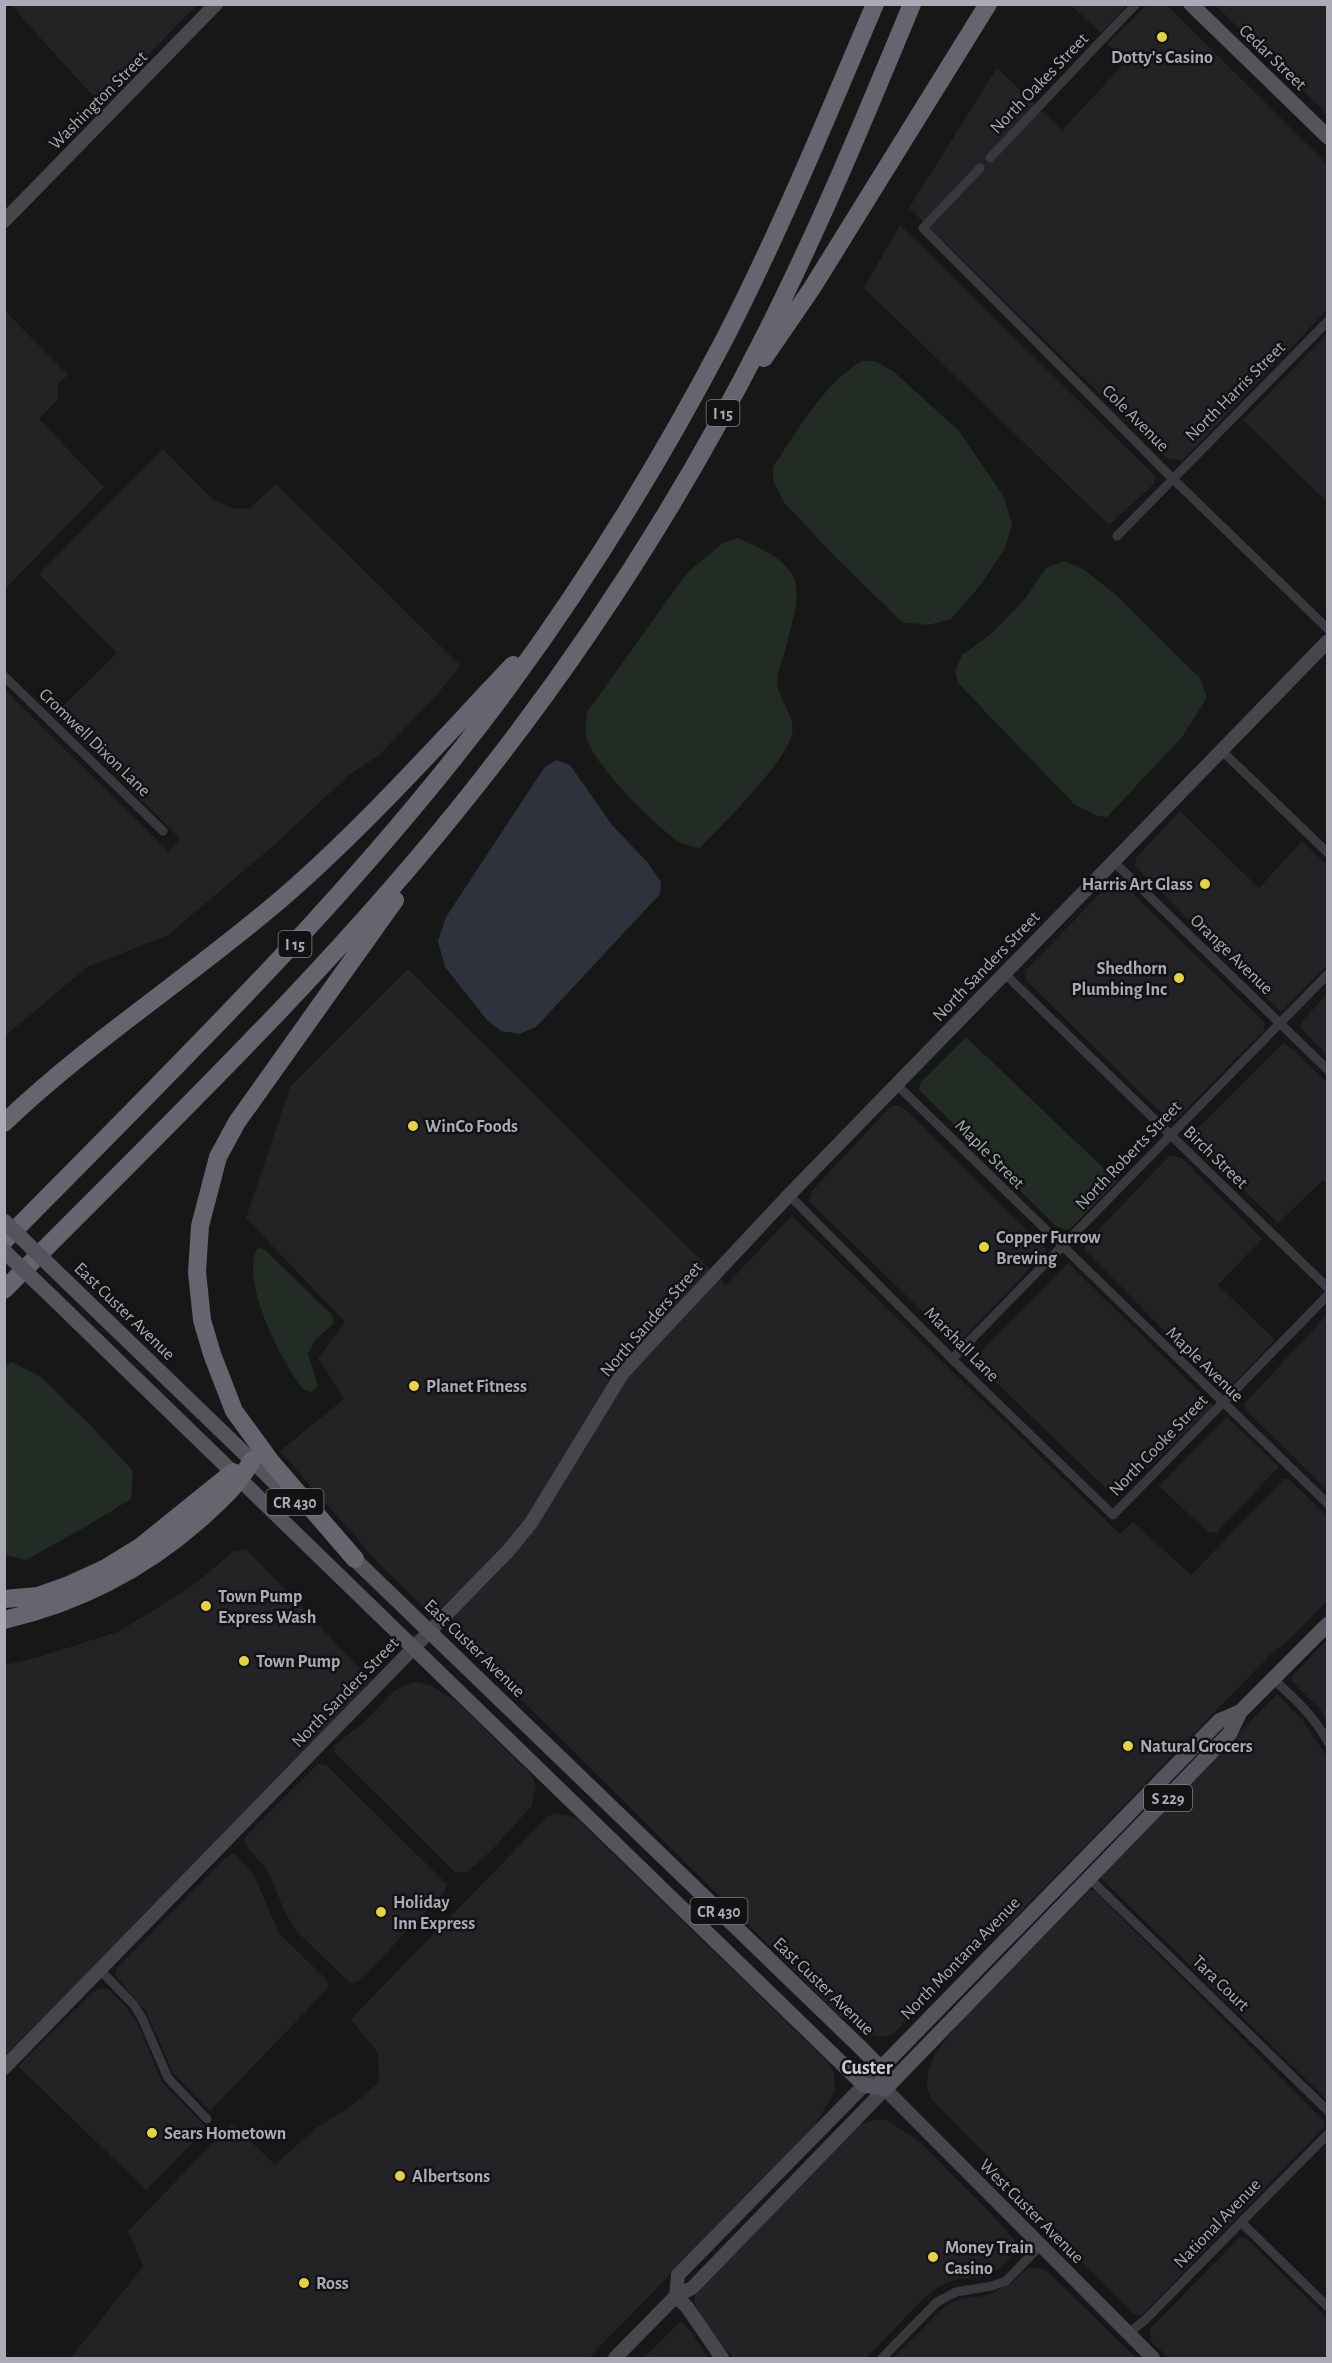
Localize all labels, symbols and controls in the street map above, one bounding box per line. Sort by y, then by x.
street label: Cedar Street [1235,21,1310,94]
street label: North Oakes Street [987,30,1092,138]
marker: Dotty's Casino [1155,30,1169,44]
street label: Washington Street [46,48,151,153]
place label: Dotty's Casino [1111,49,1213,67]
street label: North Harris Street [1182,338,1289,445]
street label: Cole Avenue [1099,382,1172,455]
road number: I 15 [706,400,740,426]
street label: Cromwell Dixon Lane [35,685,154,800]
place label: Harris Art Glass [1082,876,1193,894]
marker: Harris Art Glass [1198,877,1212,891]
street label: North Sanders Street [930,908,1044,1025]
street label: Orange Avenue [1187,911,1276,998]
road number: I 15 [278,931,312,957]
place label: Shedhorn Plumbing Inc [1071,960,1167,999]
marker: Shedhorn Plumbing Inc [1172,971,1186,985]
street label: North Roberts Street [1072,1098,1185,1214]
street label: Maple Street [951,1117,1028,1193]
place label: WinCo Foods [425,1118,518,1136]
marker: WinCo Foods [406,1119,420,1133]
street label: Birch Street [1180,1123,1251,1193]
place label: Copper Furrow Brewing [996,1229,1101,1268]
marker: Copper Furrow Brewing [977,1240,991,1254]
street label: East Custer Avenue [71,1259,178,1364]
street label: North Sanders Street [597,1259,706,1380]
street label: Marshall Lane [920,1304,1002,1386]
street label: Maple Avenue [1162,1324,1246,1406]
place label: Planet Fitness [426,1378,527,1396]
marker: Planet Fitness [407,1379,421,1393]
street label: North Cooke Street [1106,1392,1211,1500]
road number: CR 430 [266,1489,324,1515]
place label: Town Pump Express Wash [218,1588,316,1627]
street label: East Custer Avenue [421,1596,528,1701]
marker: Town Pump Express Wash [199,1599,213,1613]
street label: North Sanders Street [289,1634,403,1751]
place label: Town Pump [256,1653,340,1671]
marker: Town Pump [237,1654,251,1668]
place label: Natural Grocers [1140,1738,1253,1756]
marker: Natural Grocers [1121,1739,1135,1753]
road number: S 229 [1144,1785,1192,1811]
place label: Holiday Inn Express [393,1894,475,1933]
street label: North Montana Avenue [898,1894,1024,2024]
road number: CR 430 [690,1898,748,1924]
marker: Holiday Inn Express [374,1905,388,1919]
street label: East Custer Avenue [770,1934,877,2039]
street label: Tara Court [1188,1953,1252,2015]
district label: Custer [841,2058,893,2078]
place label: Sears Hometown [164,2125,286,2143]
marker: Sears Hometown [145,2126,159,2140]
street label: West Custer Avenue [976,2156,1087,2267]
place label: Albertsons [412,2168,490,2186]
marker: Albertsons [393,2169,407,2183]
street label: National Avenue [1171,2176,1265,2272]
place label: Money Train Casino [945,2239,1034,2278]
marker: Money Train Casino [926,2250,940,2264]
place label: Ross [316,2275,349,2293]
marker: Ross [297,2276,311,2290]

